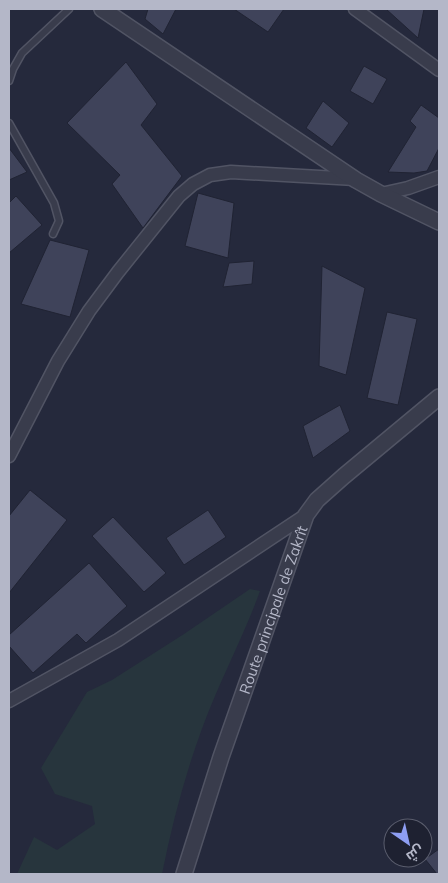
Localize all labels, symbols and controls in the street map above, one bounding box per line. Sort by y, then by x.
street label: Route principale de Zakrît [234,523,311,696]
north arrow [383,818,433,868]
text: ش [403,841,428,866]

